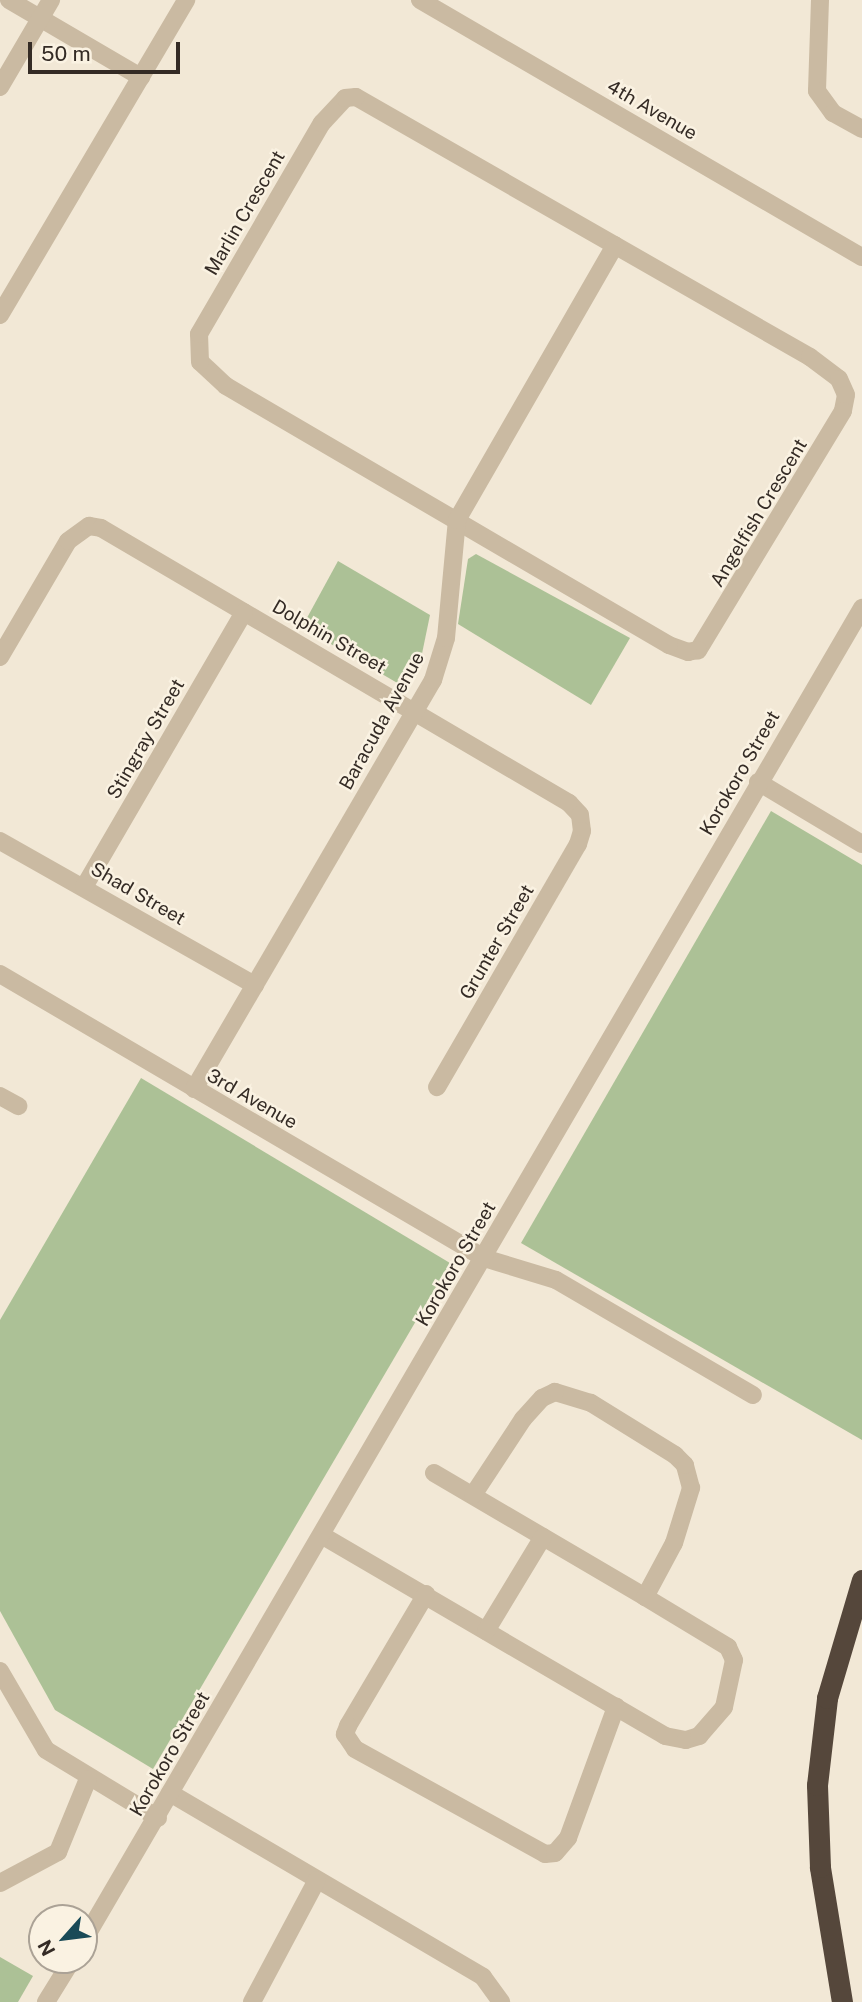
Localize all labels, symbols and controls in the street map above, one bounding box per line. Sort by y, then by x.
scale bar [32,28,184,72]
text: 50 m [41,41,91,66]
street label: 4th Avenue [603,75,701,145]
street label: Marlin Crescent [200,147,290,279]
street label: Angelfish Crescent [706,435,812,591]
street label: Dolphin Street [268,595,390,679]
street label: Baracuda Avenue [335,648,429,794]
street label: Stingray Street [102,675,190,803]
street label: Korokoro Street [695,707,785,839]
street label: Shad Street [87,858,189,930]
street label: Grunter Street [455,881,539,1003]
street label: 3rd Avenue [203,1064,301,1134]
street label: Korokoro Street [411,1198,501,1330]
street label: Korokoro Street [125,1688,215,1820]
north arrow [28,1904,98,1974]
text: N [33,1936,59,1960]

